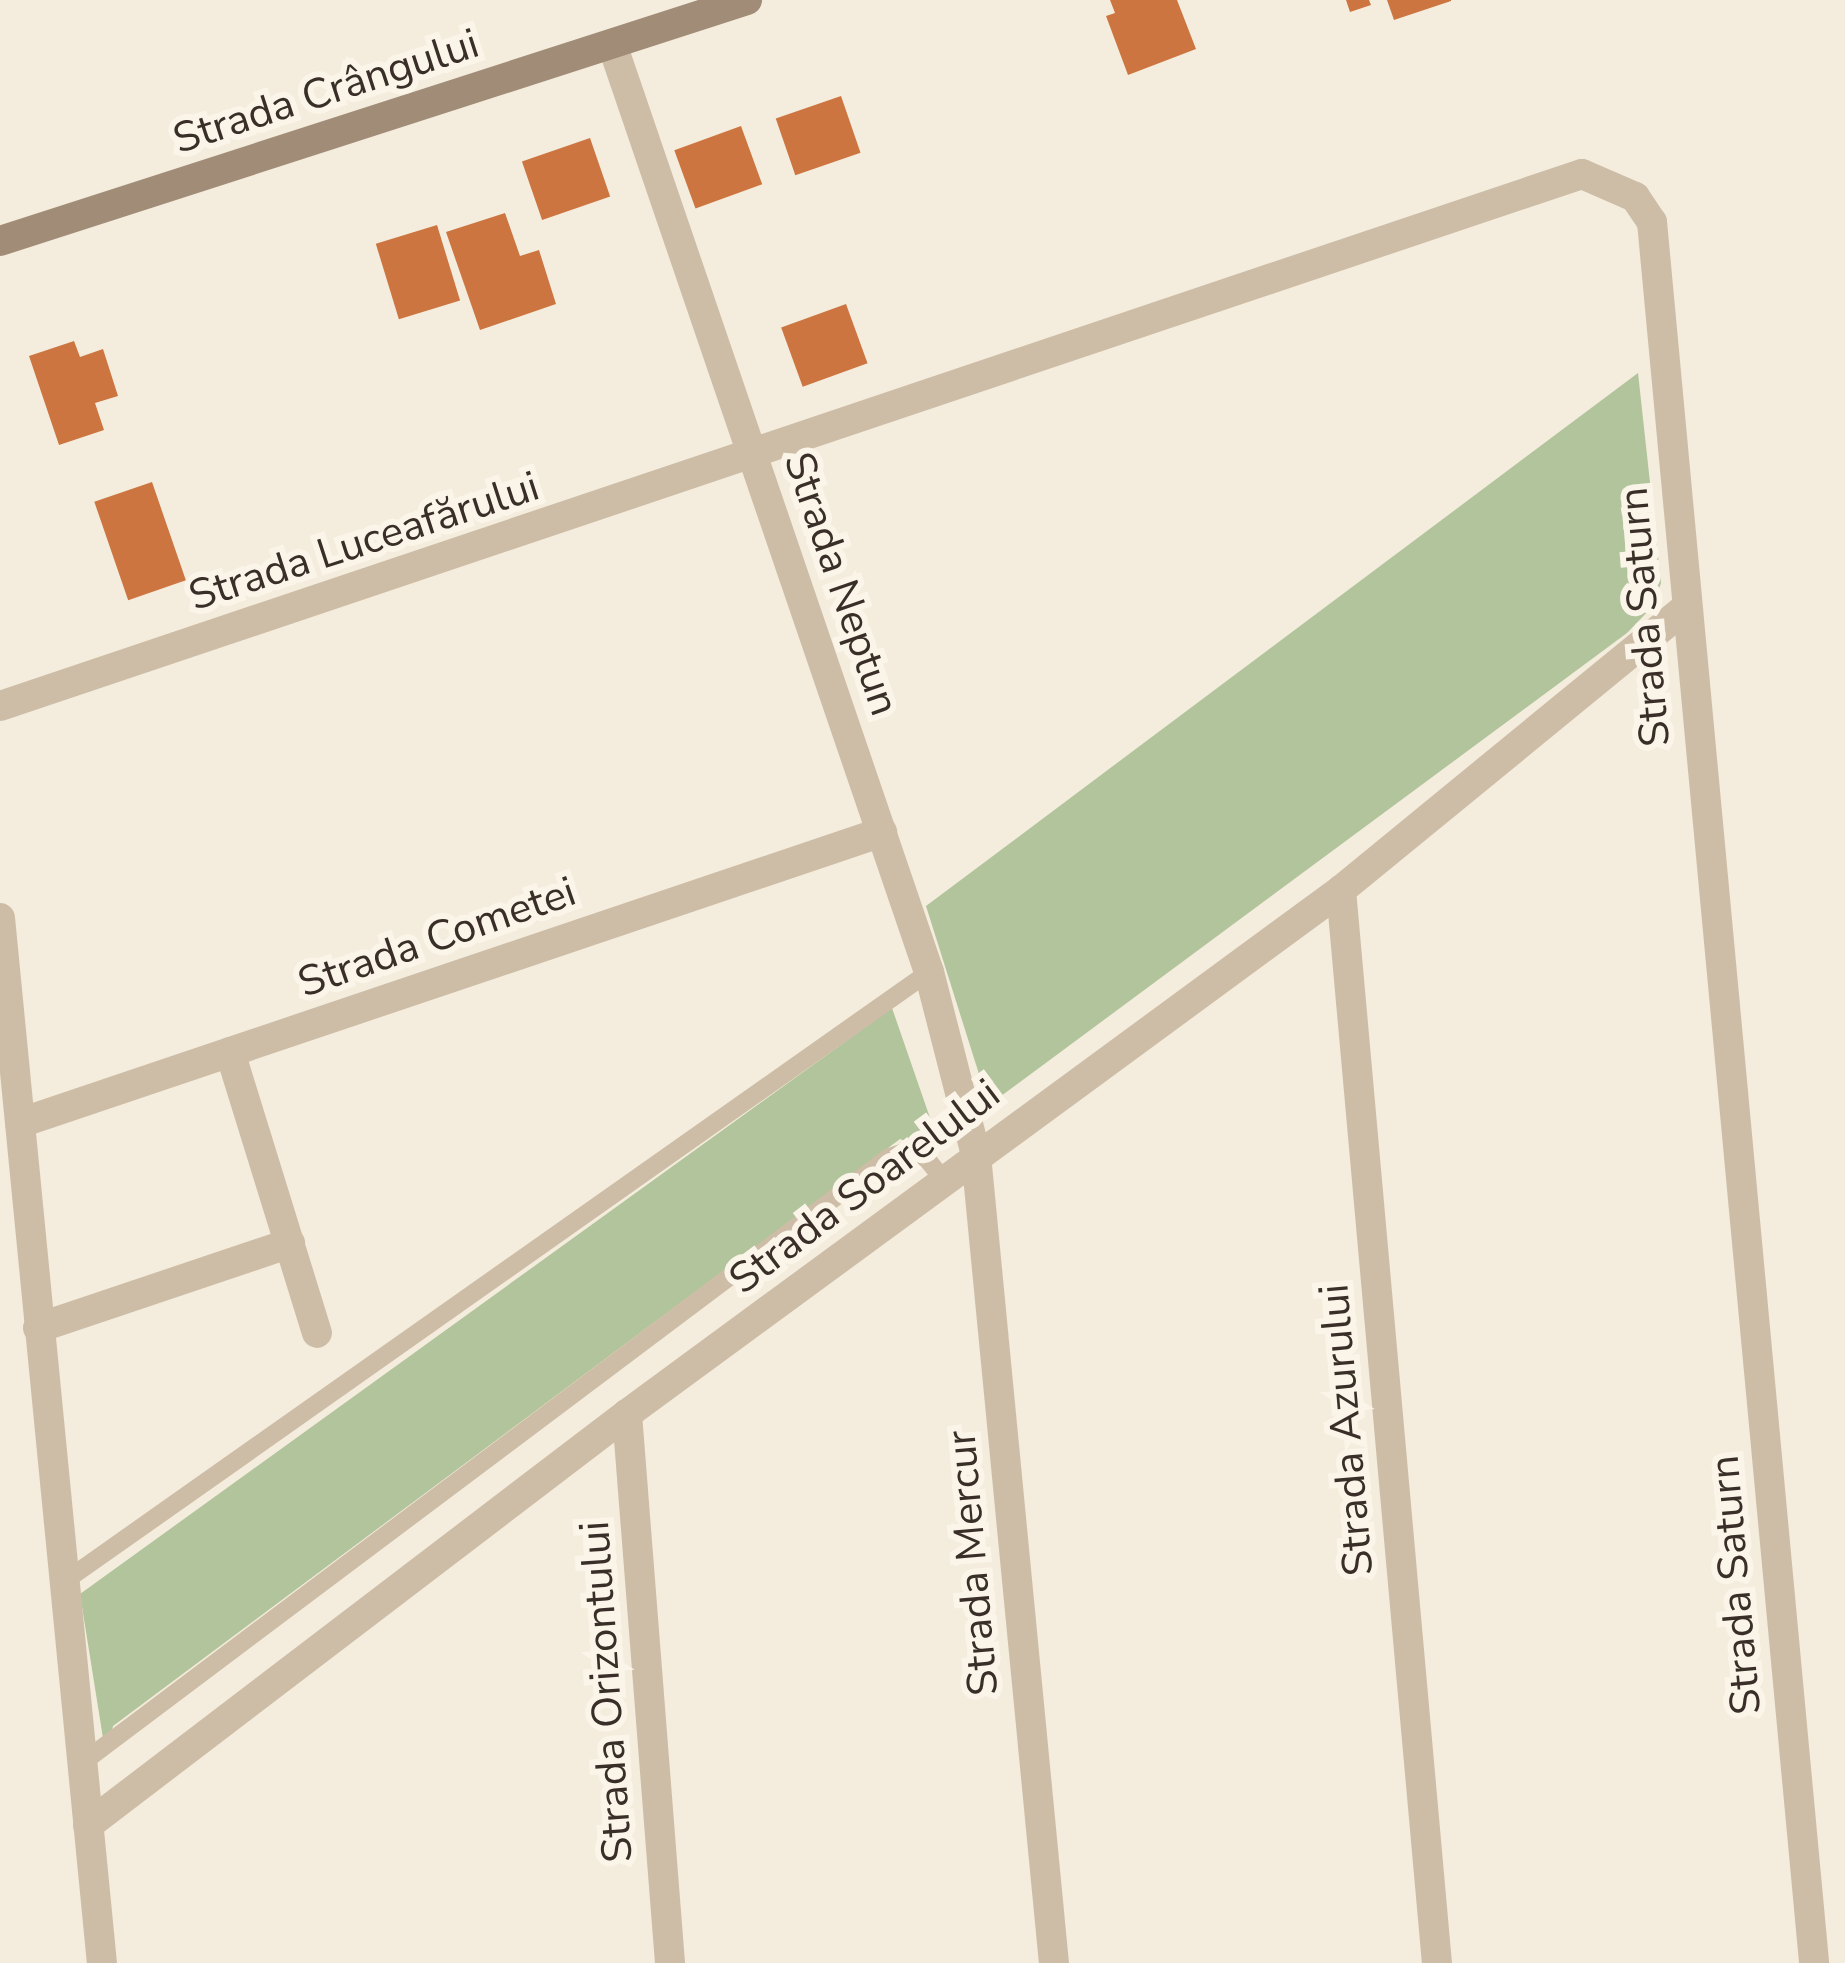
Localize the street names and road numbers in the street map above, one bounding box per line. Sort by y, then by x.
street label: Strada Crângului [167,19,485,165]
street label: Strada Neptun [772,446,910,722]
street label: Strada Luceafărului [183,462,545,622]
street label: Strada Saturn [1609,485,1681,749]
street label: Strada Cometei [292,867,582,1009]
street label: Strada Soarelului [720,1069,1010,1305]
street label: Strada Azurului [1309,1282,1385,1578]
street label: Strada Mercur [936,1428,1010,1698]
street label: Strada Saturn [1700,1453,1772,1717]
street label: Strada Orizontului [570,1520,644,1864]

